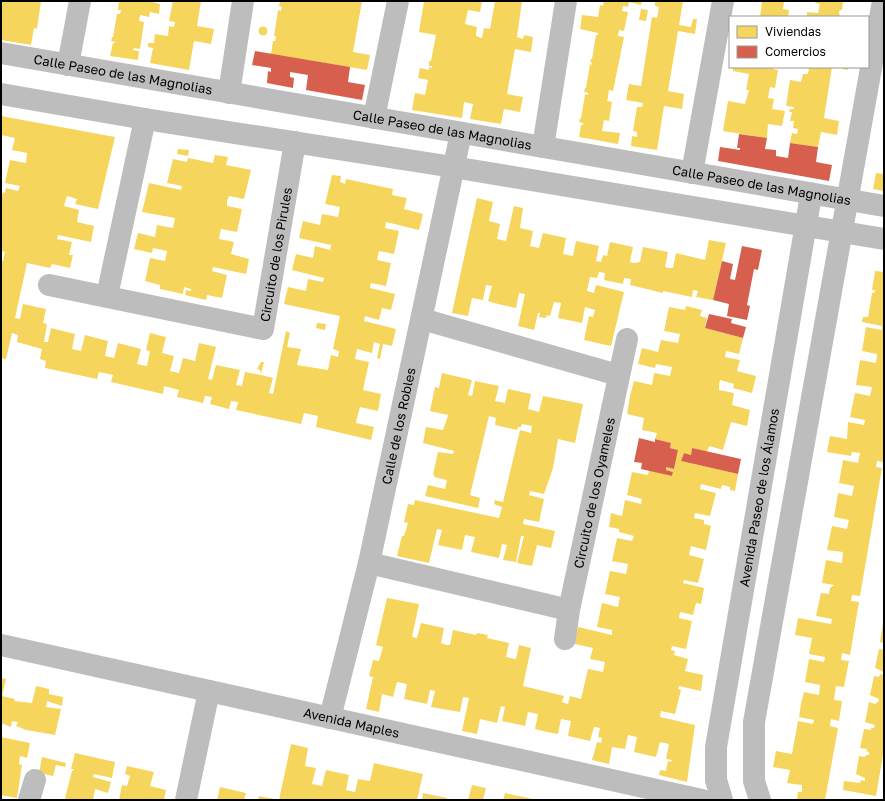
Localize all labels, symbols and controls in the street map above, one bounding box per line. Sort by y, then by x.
legend [729,16,869,68]
text: Viviendas [765,24,821,39]
text: Comercios [765,44,826,59]
street label: Calle Paseo de las Magnolias [33,51,214,98]
street label: Calle Paseo de las Magnolias [352,106,533,153]
street label: Calle Paseo de las Magnolias [671,161,852,208]
street label: Circuito de los Pirules [256,186,295,323]
street label: Calle de los Robles [378,366,419,486]
street label: Avenida Paseo de los Álamos [736,407,782,588]
street label: Circuito de los Oyameles [570,416,618,570]
street label: Avenida Maples [302,704,401,741]

